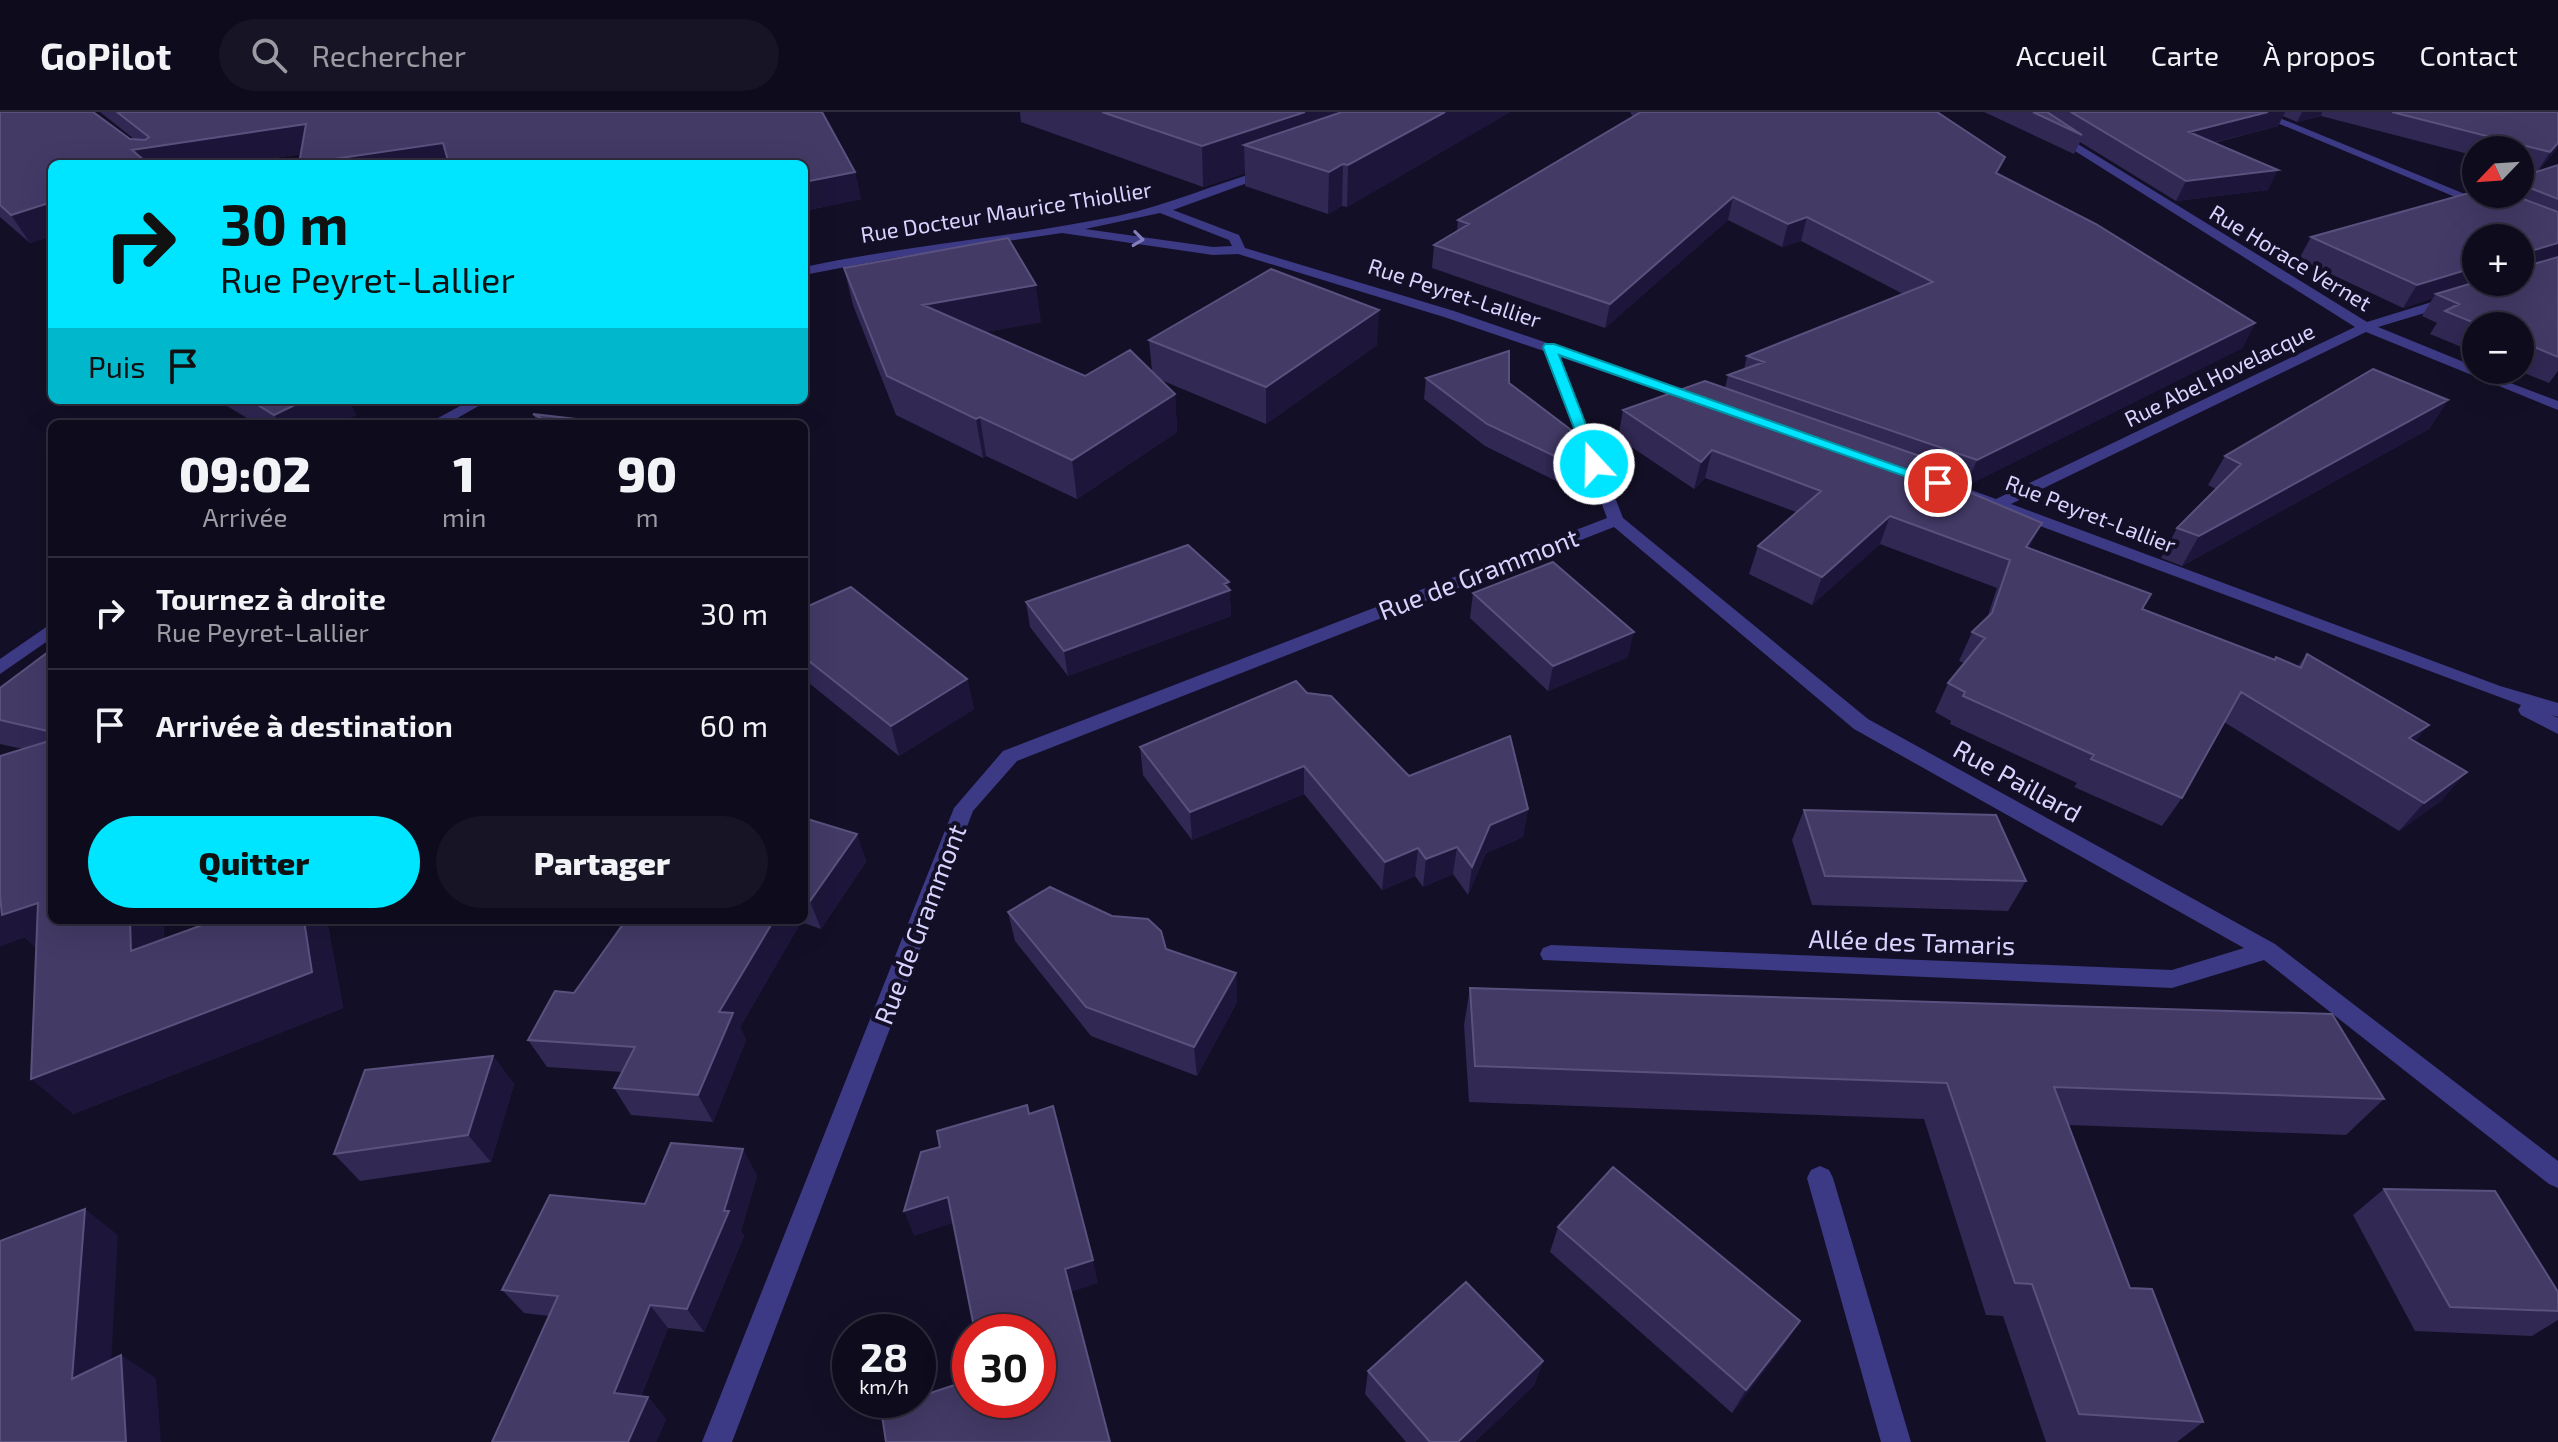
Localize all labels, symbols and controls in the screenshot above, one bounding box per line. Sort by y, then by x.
search box [219,19,779,91]
text: GoPilot [40,32,171,78]
icon: search [247,33,291,77]
text: Rechercher [311,37,466,73]
text: Accueil [2016,38,2107,72]
text: Carte [2151,38,2219,72]
text: À propos [2263,38,2375,72]
text: Contact [2419,38,2518,72]
north arrow [2462,136,2534,208]
map controls [2462,136,2534,384]
street label: Rue Docteur Maurice Thiollier [859,175,1154,247]
text: 30 m [220,189,349,256]
icon: right [88,192,192,296]
street label: Rue Horace Vernet [2205,198,2377,316]
button: + [2462,224,2534,296]
one-way arrow [1131,230,1144,247]
street label: Rue Peyret-Lallier [1365,252,1545,332]
text: Rue Peyret-Lallier [220,257,515,300]
button: − [2462,312,2534,384]
street label: Rue Abel Hovelacque [2120,317,2318,431]
icon: arrive [161,344,205,388]
text: Puis [88,348,145,384]
position arrow [1552,422,1636,506]
text: 09:02 [179,444,311,502]
text: 1 [453,444,475,502]
text: 90 [617,444,677,502]
pin [1904,449,1972,517]
icon: arrive [1916,461,1960,505]
street label: Rue Peyret-Lallier [2002,469,2180,557]
text: Arrivée [202,501,287,532]
text: min [442,501,486,532]
text: m [636,501,659,532]
street label: Rue de Grammont [1374,521,1582,625]
text: Tournez à droite [156,580,386,616]
icon: right [88,591,132,635]
text: 30 m [700,595,768,631]
text: Rue Peyret-Lallier [156,616,369,647]
icon: arrive [88,703,132,747]
text: Arrivée à destination [156,707,453,743]
text: 60 m [700,707,768,743]
street label: Rue Paillard [1949,732,2087,828]
button: Quitter [88,816,420,908]
button: Partager [436,816,768,908]
street label: Rue de Grammont [867,820,971,1028]
street label: Allée des Tamaris [1808,922,2016,960]
speed limit sign: 30 [952,1314,1056,1418]
text: 28 [860,1332,908,1380]
text: km/h [859,1374,909,1398]

